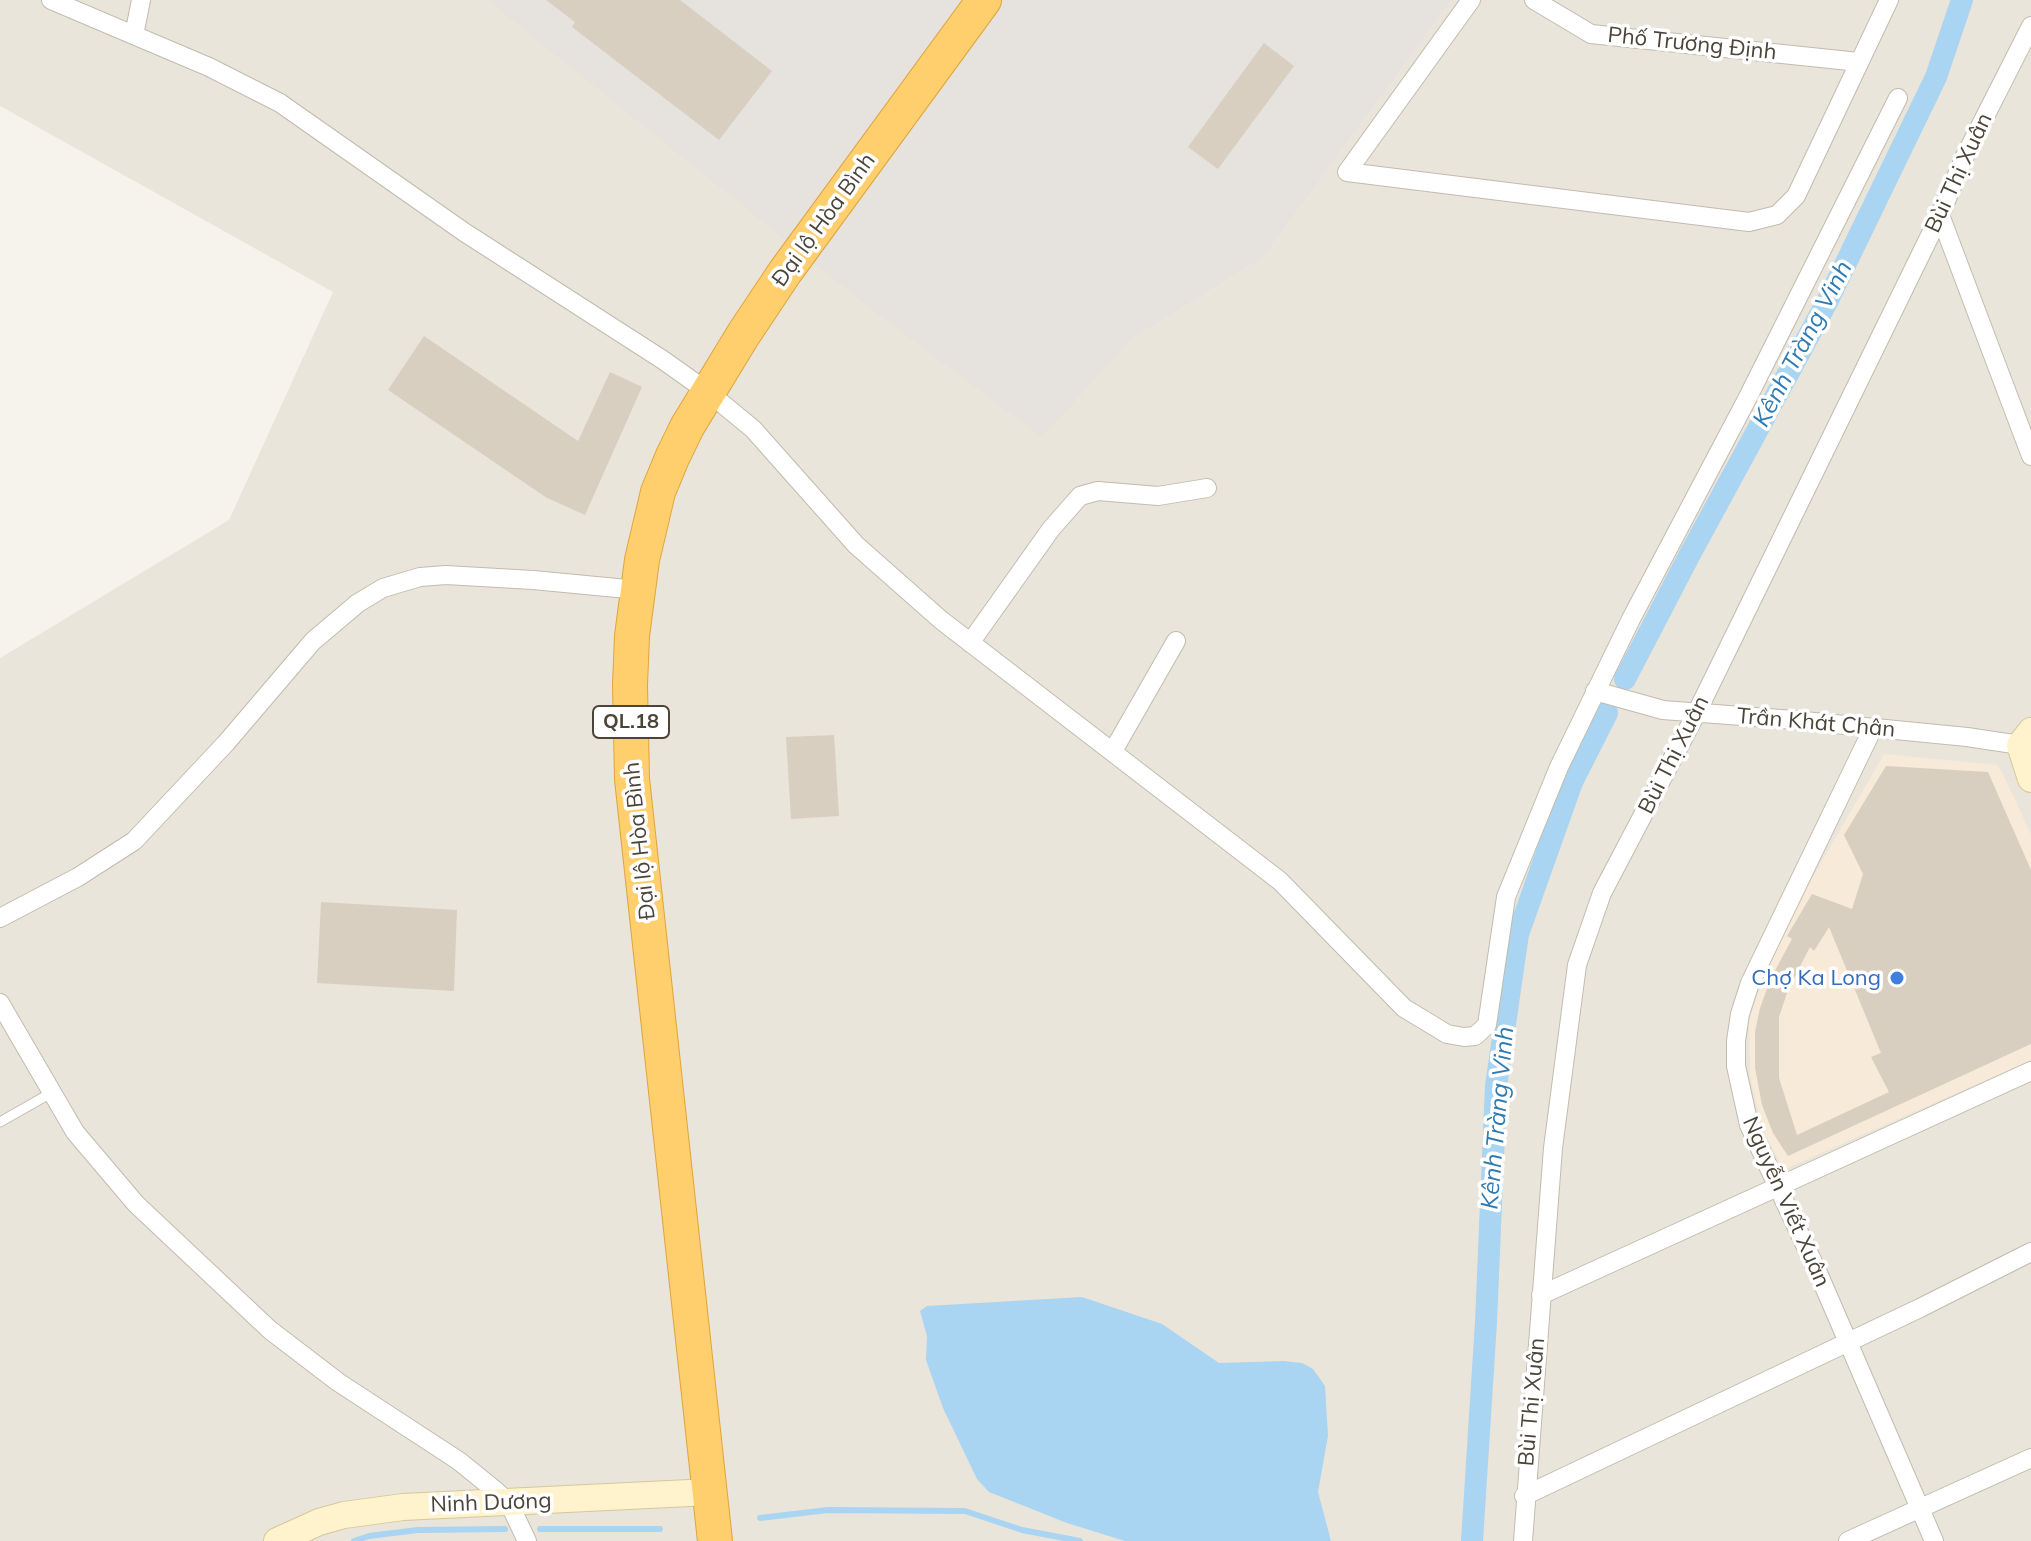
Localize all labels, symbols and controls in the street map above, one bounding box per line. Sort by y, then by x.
street label: Phố Trương Định [1606,22,1778,66]
street label: Bùi Thị Xuân [1920,109,1998,237]
street label: Đại lộ Hòa Bình [767,148,881,292]
water label: Kênh Tràng Vinh [1747,256,1859,432]
street label: Bùi Thị Xuân [1633,692,1715,818]
street label: Trần Khát Chân [1736,703,1896,743]
road number: QL.18 [593,706,669,738]
street label: Đại lộ Hòa Bình [619,761,661,921]
place label: Chợ Ka Long [1751,965,1881,991]
marker: Chợ Ka Long [1888,969,1906,987]
water label: Kênh Tràng Vinh [1476,1025,1520,1211]
street label: Nguyễn Viết Xuân [1737,1113,1835,1291]
street label: Bùi Thị Xuân [1513,1337,1551,1467]
street label: Ninh Dương [430,1488,552,1518]

